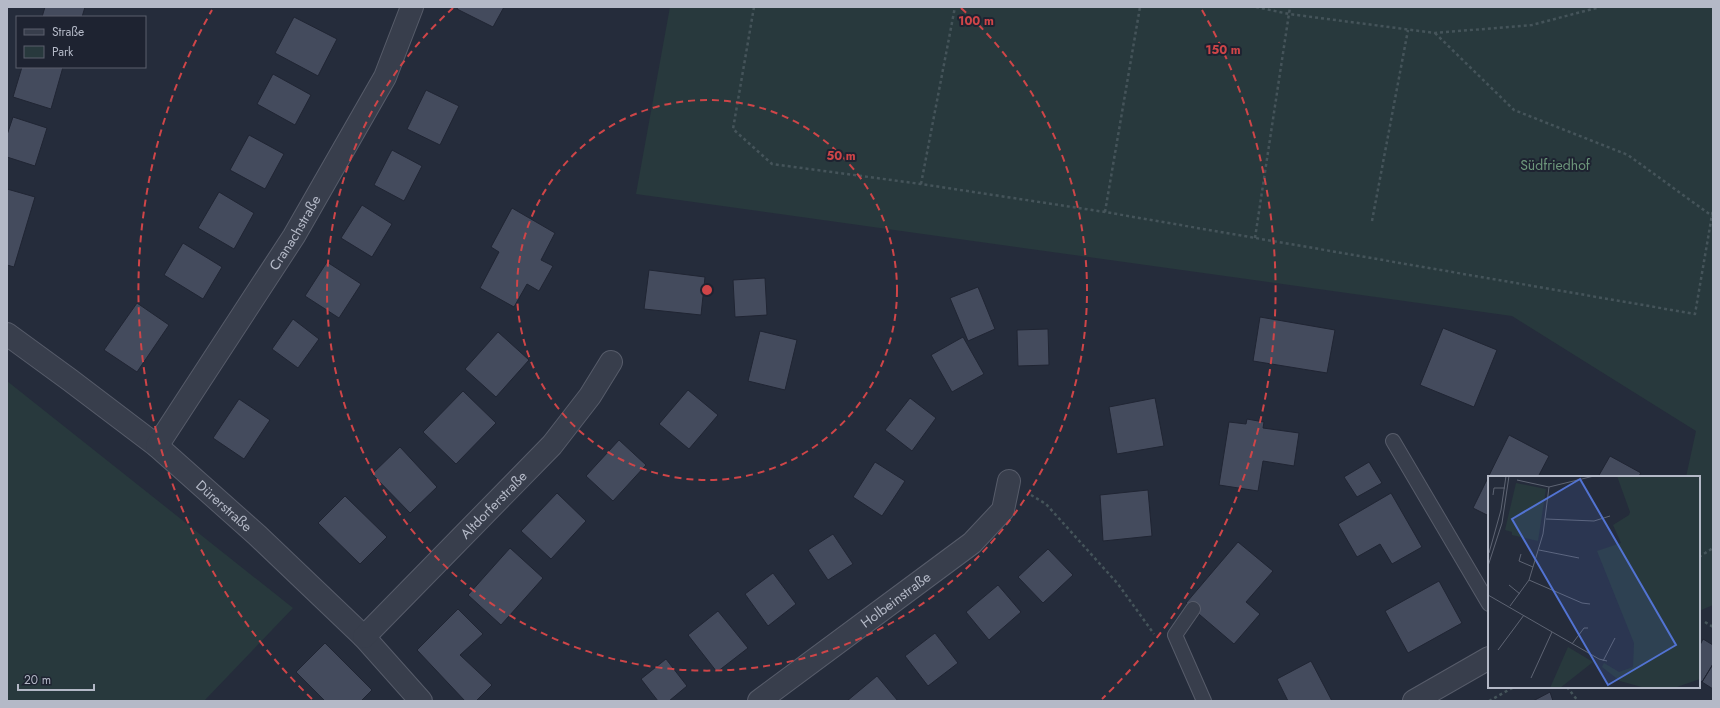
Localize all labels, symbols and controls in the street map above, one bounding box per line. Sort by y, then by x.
text: 100 m [958,12,994,30]
legend [16,16,146,68]
text: Straße [52,23,84,41]
text: 150 m [1205,41,1241,59]
text: Park [52,43,74,61]
text: 50 m [826,147,856,165]
park label: Südfriedhof [1520,155,1591,175]
street label: Cranachstraße [264,191,325,274]
centre of rings [700,283,714,297]
street label: Altdorferstraße [455,466,531,543]
street label: Dürerstraße [192,475,257,536]
inset map [1488,476,1700,688]
street label: Holbeinstraße [856,567,935,632]
scale bar [18,666,94,692]
text: 20 m [24,671,51,689]

